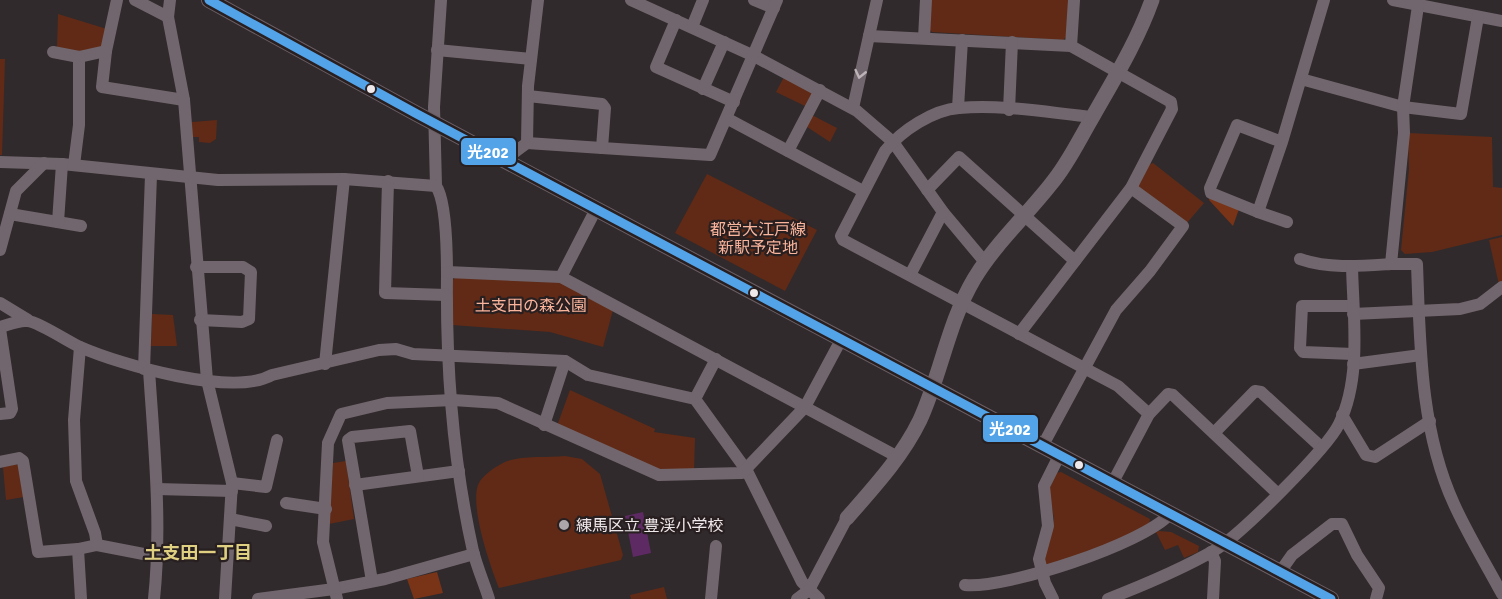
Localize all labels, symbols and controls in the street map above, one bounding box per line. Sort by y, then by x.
one-way arrow [855,69,868,79]
unlabelled marker [365,83,377,95]
line badge: 光202 [460,137,517,166]
text: 光202 [467,143,509,163]
park label: 都営大江戸線 新駅予定地 [710,220,806,258]
unlabelled marker [748,287,760,299]
park label: 土支田の森公園 [475,296,587,316]
line badge: 光202 [982,414,1039,443]
text: 光202 [989,420,1031,440]
unlabelled marker [1073,459,1085,471]
place label: 練馬区立 豊渓小学校 [576,516,724,536]
marker: 練馬区立 豊渓小学校 [557,518,571,532]
district label: 土支田一丁目 [144,542,252,564]

